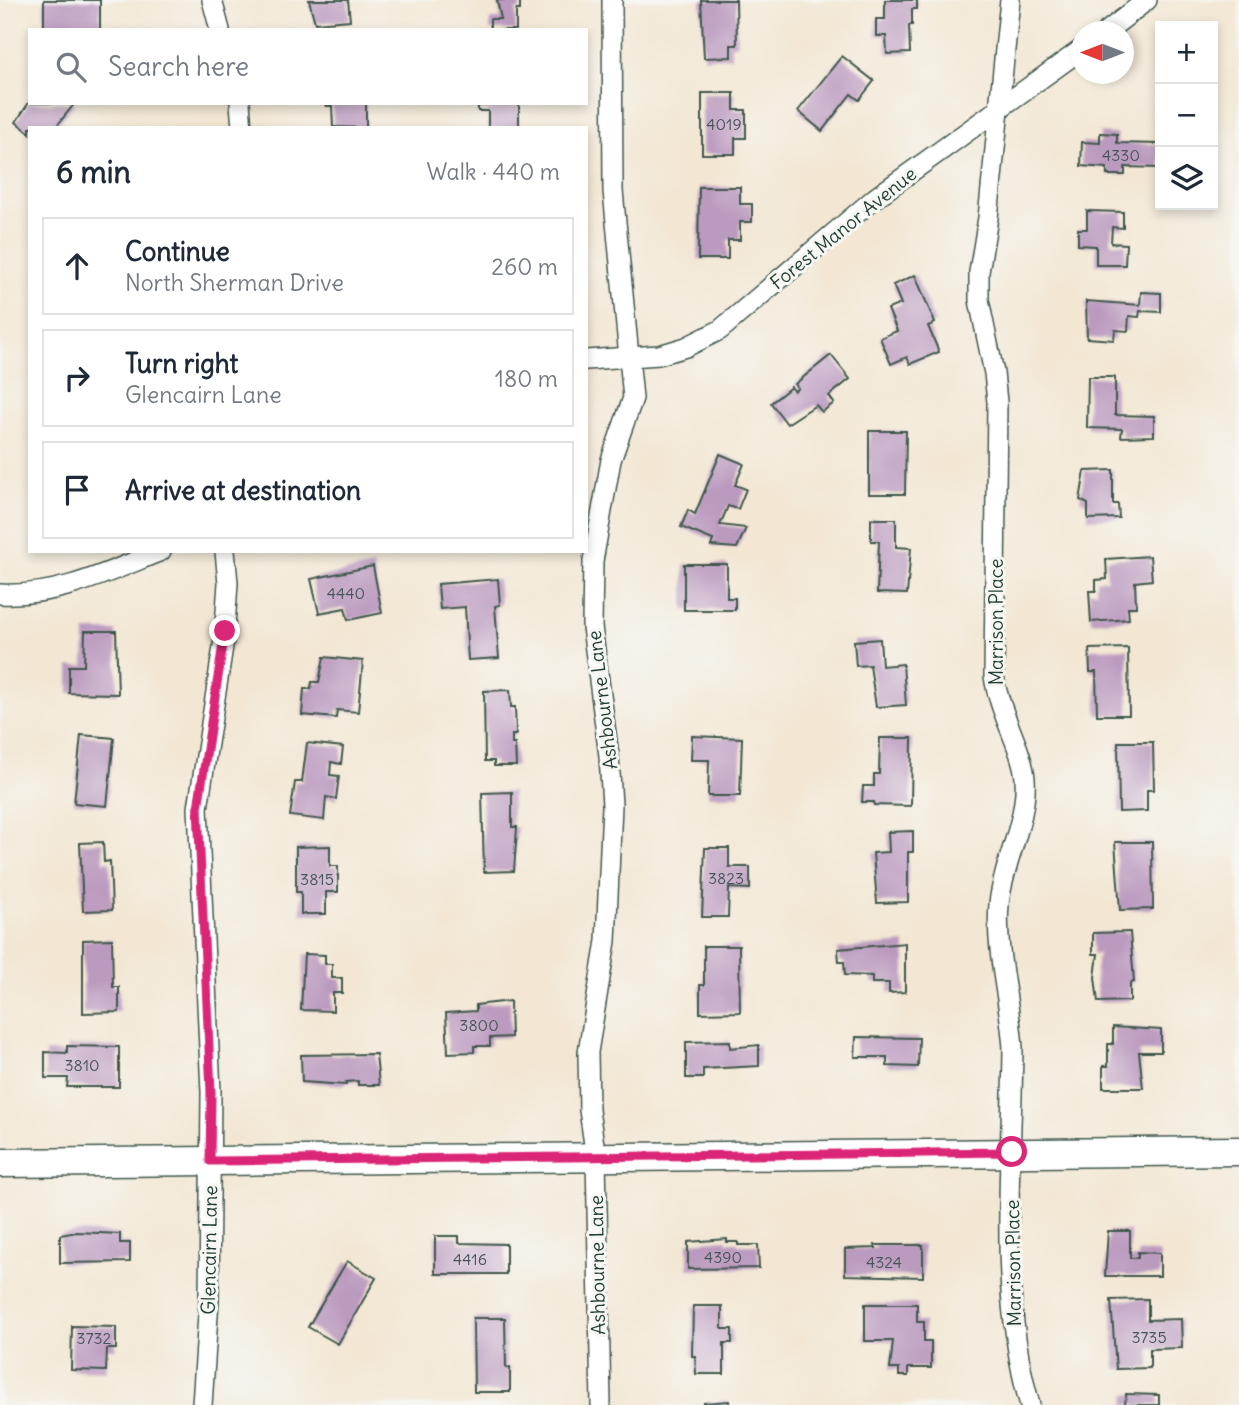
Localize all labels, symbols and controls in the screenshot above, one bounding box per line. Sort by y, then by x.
north arrow [1071,21,1134,84]
map controls [1155,21,1218,210]
button: + [1155,21,1218,84]
search box [28,28,588,105]
icon: search [52,48,90,86]
text: Search here [108,50,249,83]
button: − [1155,84,1218,147]
house number: 4019 [706,114,742,134]
house number: 4330 [1102,145,1140,165]
button: layers [1155,147,1218,210]
text: 6 min [56,153,131,191]
text: Walk · 440 m [426,157,560,186]
street label: Forest Manor Avenue [765,162,921,294]
text: Continue [125,235,230,268]
icon: ahead [58,247,96,285]
text: 260 m [491,252,558,281]
text: North Sherman Drive [125,268,344,297]
text: Turn right [125,347,238,380]
icon: right [58,359,96,397]
text: 180 m [495,364,558,393]
text: Glencairn Lane [125,380,282,409]
icon: arrive [58,471,96,509]
text: Arrive at destination [125,474,361,507]
street label: Marrison Place [984,559,1008,685]
house number: 4440 [327,583,365,603]
route end [209,615,240,646]
street label: Ashbourne Lane [582,629,622,771]
house number: 3823 [708,868,744,888]
house number: 3815 [300,869,334,889]
house number: 3800 [459,1015,499,1035]
house number: 3810 [64,1055,100,1075]
route start [996,1136,1027,1167]
street label: Glencairn Lane [196,1185,222,1315]
street label: Ashbourne Lane [584,1195,610,1335]
street label: Marrison Place [1000,1199,1026,1327]
house number: 4390 [704,1247,742,1267]
house number: 4416 [453,1249,487,1269]
house number: 4324 [866,1252,902,1272]
house number: 3735 [1131,1327,1167,1347]
house number: 3732 [77,1328,112,1348]

